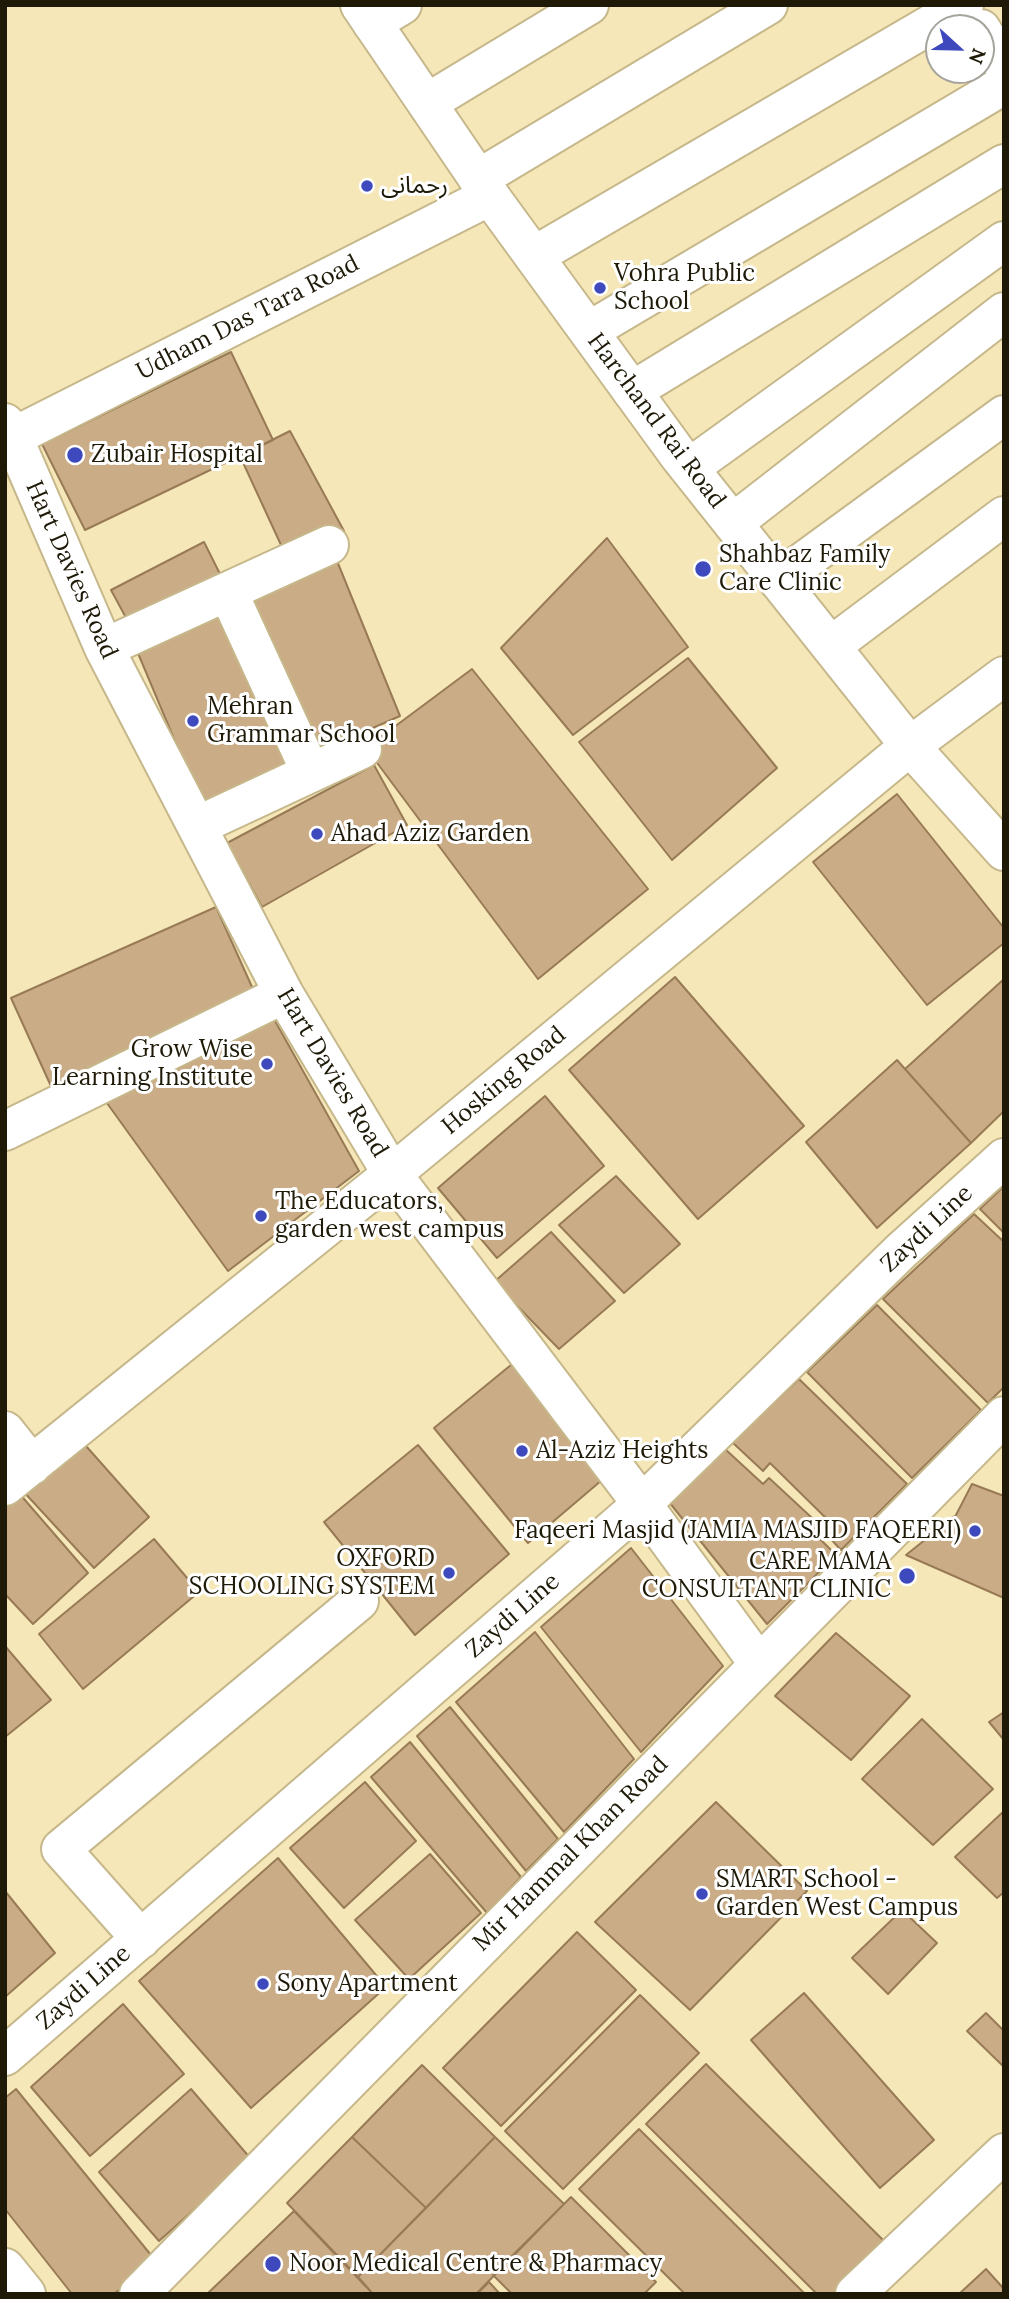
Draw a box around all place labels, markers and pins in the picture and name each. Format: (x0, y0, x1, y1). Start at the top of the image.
place label: رحمانی (381, 172, 448, 200)
marker: رحمانی (359, 178, 375, 194)
place label: Vohra Public School (614, 260, 755, 316)
marker: Vohra Public School (592, 280, 608, 296)
place label: Zubair Hospital (91, 441, 263, 469)
marker: Zubair Hospital (65, 445, 85, 465)
place label: Shahbaz Family Care Clinic (719, 541, 891, 597)
marker: Shahbaz Family Care Clinic (693, 559, 713, 579)
place label: Mehran Grammar School (207, 693, 395, 749)
marker: Mehran Grammar School (185, 713, 201, 729)
place label: Ahad Aziz Garden (331, 820, 530, 848)
marker: Ahad Aziz Garden (309, 826, 325, 842)
place label: Grow Wise Learning Institute (52, 1036, 253, 1092)
marker: Grow Wise Learning Institute (259, 1056, 275, 1072)
place label: The Educators, garden west campus (275, 1188, 504, 1244)
marker: The Educators, garden west campus (253, 1208, 269, 1224)
place label: Al-Aziz Heights (536, 1437, 708, 1465)
marker: Al-Aziz Heights (514, 1443, 530, 1459)
place label: Faqeeri Masjid (JAMIA MASJID FAQEERI) (514, 1517, 961, 1545)
marker: Faqeeri Masjid (JAMIA MASJID FAQEERI) (967, 1523, 983, 1539)
place label: OXFORD SCHOOLING SYSTEM (189, 1545, 435, 1601)
place label: CARE MAMA CONSULTANT CLINIC (642, 1548, 891, 1604)
marker: OXFORD SCHOOLING SYSTEM (441, 1565, 457, 1581)
marker: CARE MAMA CONSULTANT CLINIC (897, 1566, 917, 1586)
place label: SMART School - Garden West Campus (716, 1866, 958, 1922)
marker: SMART School - Garden West Campus (694, 1886, 710, 1902)
place label: Sony Apartment (277, 1970, 458, 1998)
marker: Sony Apartment (255, 1976, 271, 1992)
place label: Noor Medical Centre & Pharmacy (289, 2250, 662, 2278)
marker: Noor Medical Centre & Pharmacy (263, 2254, 283, 2274)

